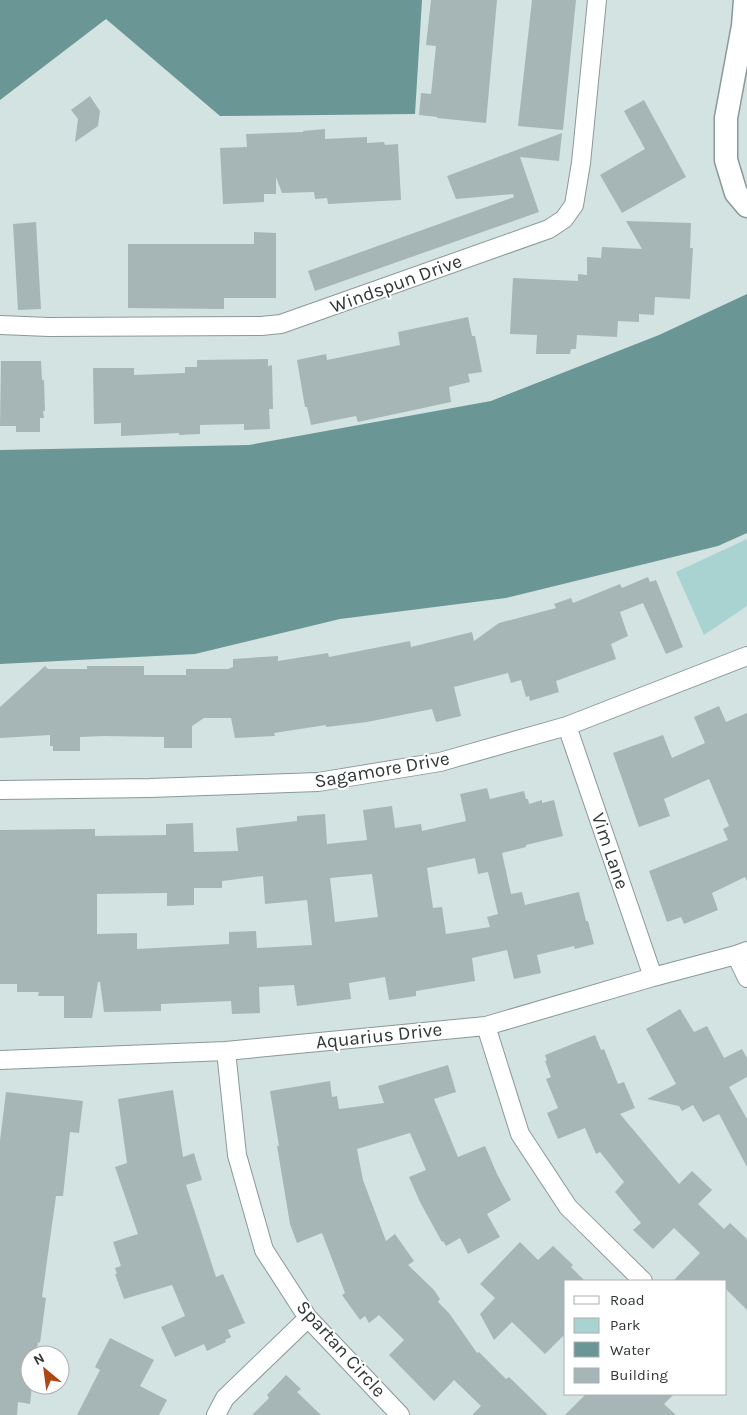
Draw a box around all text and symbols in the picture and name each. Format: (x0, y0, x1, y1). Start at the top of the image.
street label: Windspun Drive (327, 250, 465, 318)
street label: Sagamore Drive (313, 747, 451, 793)
street label: Vim Lane (587, 810, 633, 892)
street label: Aquarius Drive (315, 1018, 443, 1054)
legend (564, 1280, 727, 1395)
text: Road (610, 1291, 645, 1309)
street label: Spartan Circle (292, 1296, 390, 1402)
text: Park (610, 1316, 640, 1334)
text: Water (610, 1341, 651, 1359)
north arrow (20, 1345, 70, 1395)
text: N (30, 1349, 47, 1369)
text: Building (610, 1366, 668, 1384)

